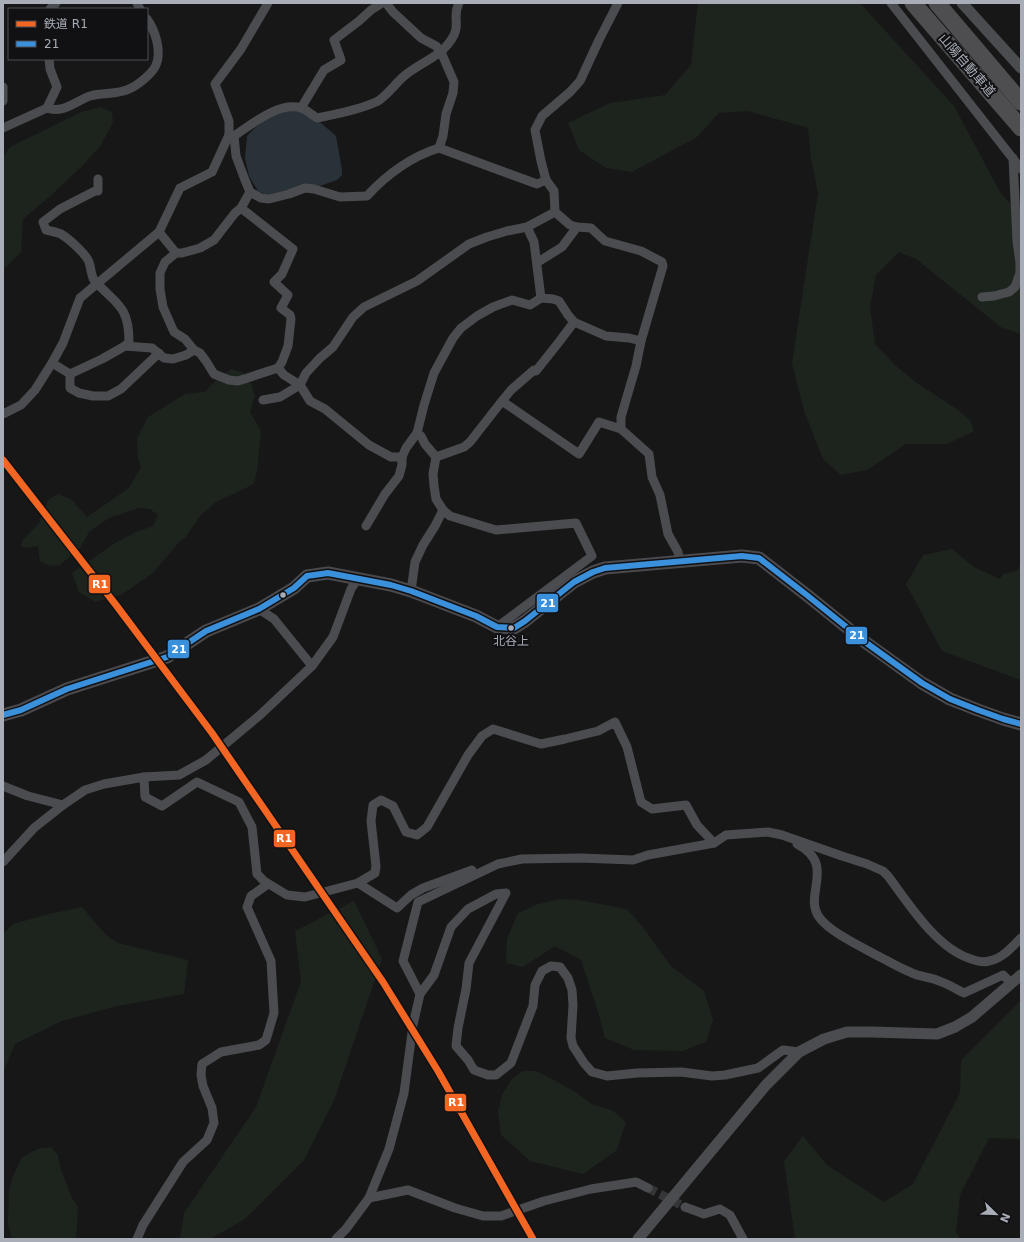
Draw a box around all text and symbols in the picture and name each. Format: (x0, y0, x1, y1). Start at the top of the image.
legend (8, 8, 148, 60)
text: 鉄道 R1 (44, 17, 88, 31)
street label: 山陽自動車道 (936, 31, 998, 99)
text: 21 (44, 37, 59, 51)
line badge: R1 (88, 574, 111, 594)
text: R1 (92, 578, 108, 591)
unlabelled marker (278, 590, 288, 600)
line badge: 21 (536, 593, 559, 613)
text: 21 (540, 597, 556, 610)
marker: 北谷上 (506, 623, 516, 633)
line badge: 21 (845, 626, 868, 645)
text: 21 (849, 629, 865, 642)
place label: 北谷上 (493, 634, 529, 648)
line badge: 21 (167, 639, 190, 659)
text: 21 (171, 643, 187, 656)
line badge: R1 (273, 829, 296, 848)
text: R1 (276, 832, 292, 845)
line badge: R1 (444, 1093, 467, 1112)
text: R1 (448, 1096, 464, 1109)
north arrow (976, 1194, 1016, 1234)
text: N (997, 1211, 1013, 1224)

